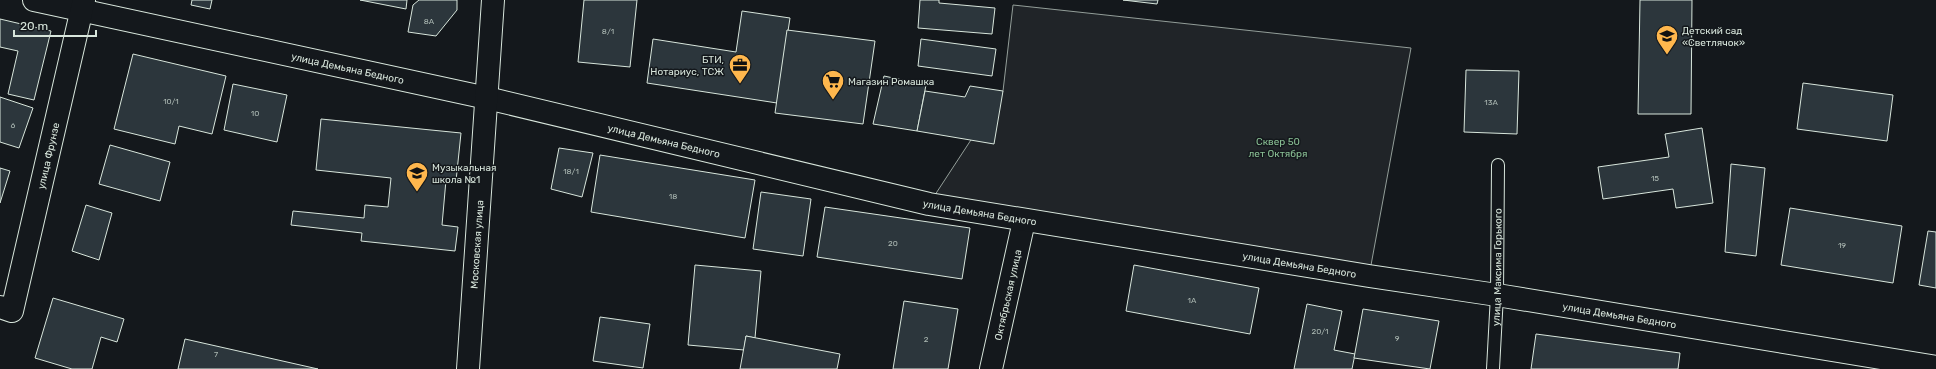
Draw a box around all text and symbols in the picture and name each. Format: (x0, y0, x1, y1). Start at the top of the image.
scale bar (14, 12, 96, 38)
house number: 8А (424, 17, 435, 26)
text: 20 m (20, 19, 48, 33)
school or university icon: Детский сад «Светлячок» (1654, 23, 1680, 56)
place label: Детский сад «Светлячок» (1682, 25, 1745, 49)
house number: 8/1 (602, 27, 614, 36)
street label: улица Демьяна Бедного (290, 51, 405, 87)
office icon: БТИ, Нотариус, ТСЖ (727, 52, 753, 85)
place label: БТИ, Нотариус, ТСЖ (650, 54, 724, 78)
supermarket icon: Магазин Ромашка (820, 68, 846, 101)
place label: Магазин Ромашка (848, 76, 934, 88)
house number: 10/1 (163, 97, 179, 106)
house number: 13А (1484, 98, 1498, 107)
house number: 10 (251, 109, 259, 118)
house number: 6 (11, 121, 16, 130)
street label: улица Фрунзе (35, 121, 63, 190)
street label: улица Демьяна Бедного (606, 122, 721, 161)
park label: Сквер 50 лет Октября (1249, 136, 1307, 160)
school or university icon: Музыкальная школа №1 (404, 160, 430, 193)
place label: Музыкальная школа №1 (432, 162, 496, 186)
house number: 18/1 (563, 167, 579, 176)
house number: 15 (1651, 174, 1659, 183)
house number: 18 (669, 192, 677, 201)
street label: улица Демьяна Бедного (921, 198, 1038, 229)
street label: Московская улица (468, 200, 486, 289)
street label: улица Максима Горького (1490, 208, 1505, 326)
house number: 20 (888, 239, 898, 248)
house number: 19 (1838, 241, 1846, 250)
street label: Октябрьская улица (993, 249, 1024, 342)
street label: улица Демьяна Бедного (1242, 250, 1357, 281)
house number: 1А (1188, 296, 1197, 305)
street label: улица Демьяна Бедного (1562, 301, 1677, 331)
house number: 20/1 (1312, 327, 1328, 336)
house number: 9 (1395, 334, 1400, 343)
house number: 2 (924, 335, 929, 344)
house number: 7 (214, 350, 218, 359)

